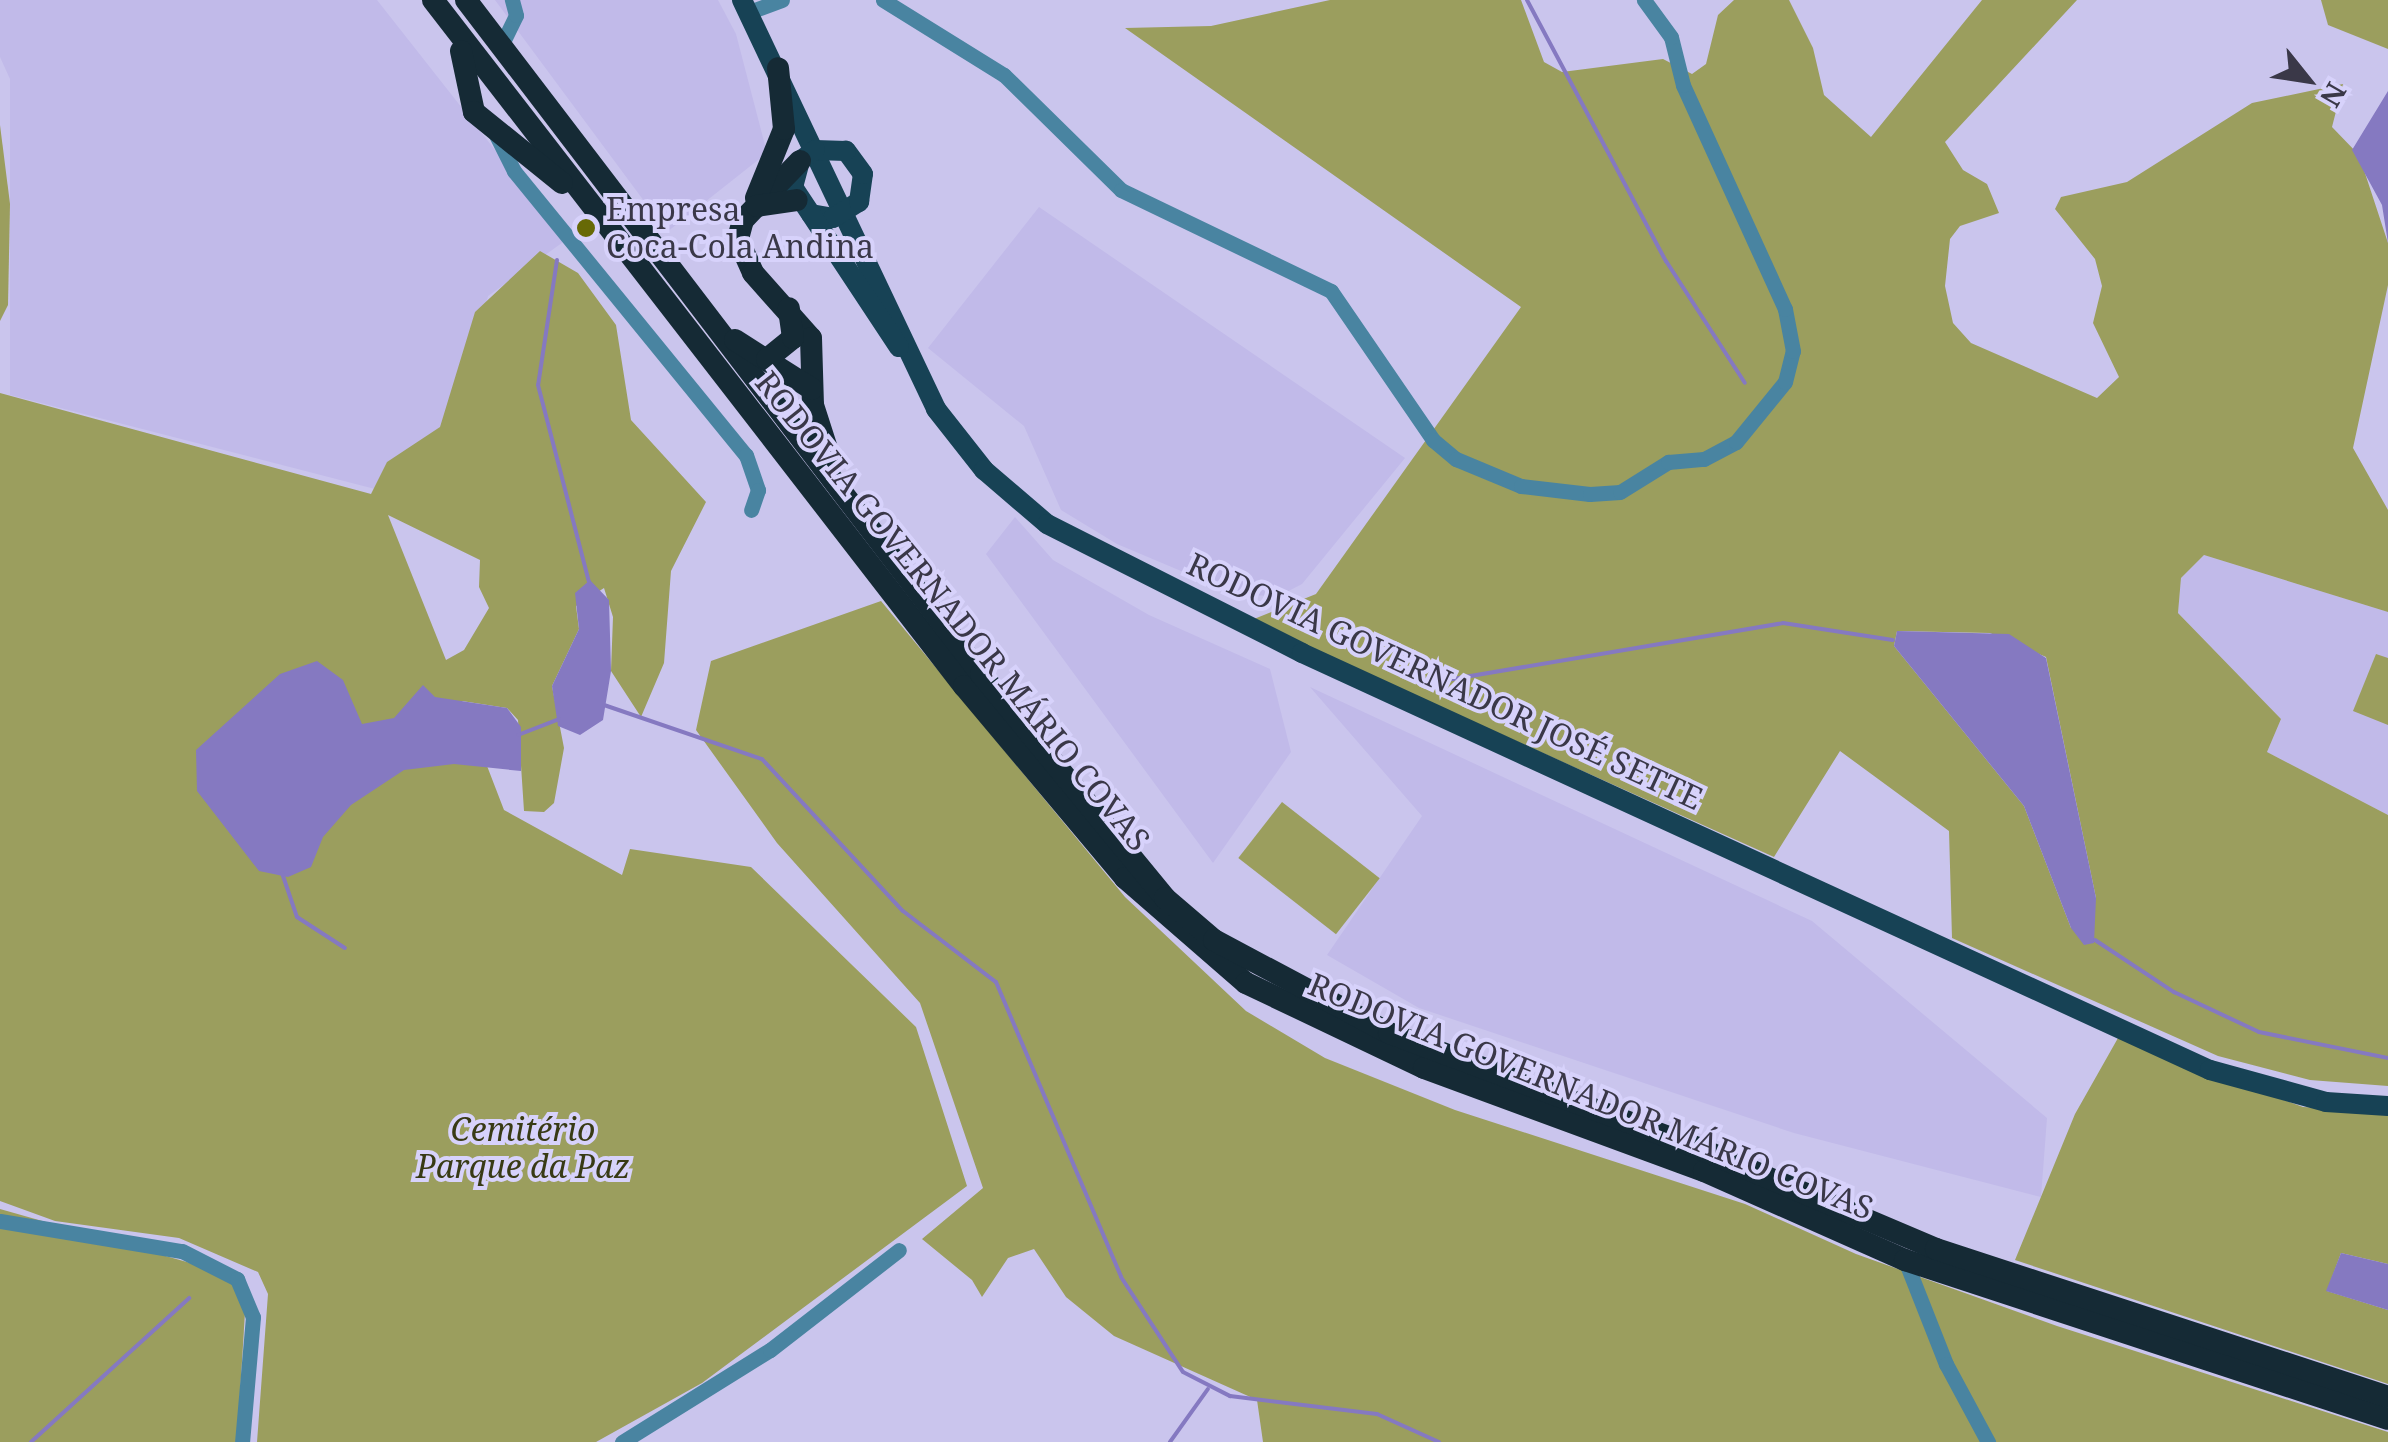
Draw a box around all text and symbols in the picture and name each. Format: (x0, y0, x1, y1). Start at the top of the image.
north arrow (2258, 30, 2358, 130)
text: N (2312, 76, 2356, 114)
place label: Empresa Coca-Cola Andina (606, 191, 874, 266)
marker: Empresa Coca-Cola Andina (575, 217, 597, 239)
street label: RODOVIA GOVERNADOR MÁRIO COVAS (748, 364, 1158, 858)
street label: RODOVIA GOVERNADOR JOSÉ SETTE (1181, 544, 1709, 818)
street label: RODOVIA GOVERNADOR MÁRIO COVAS (1303, 965, 1879, 1227)
park label: Cemitério Parque da Paz (416, 1111, 630, 1186)

